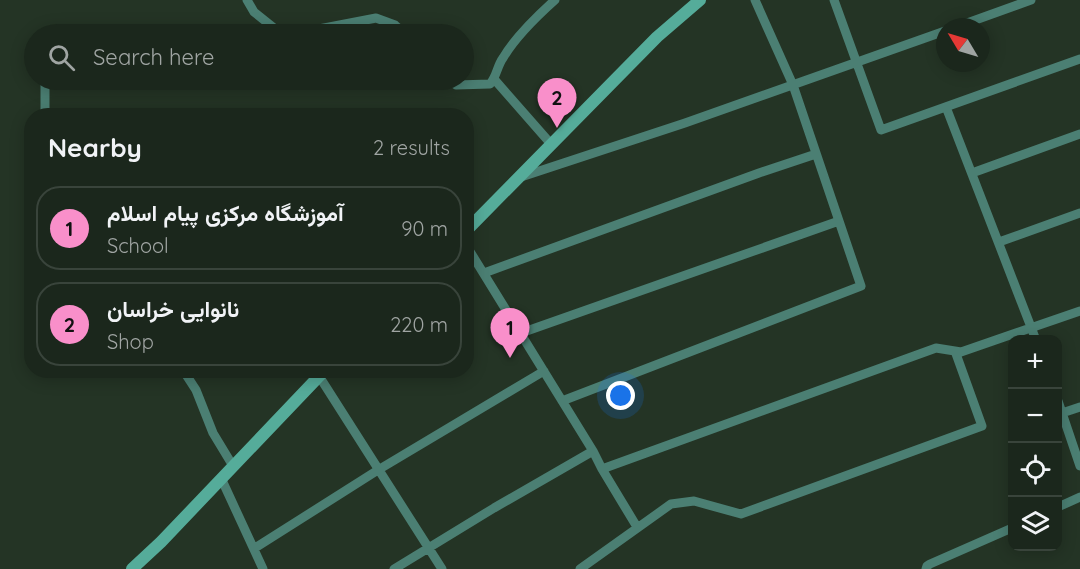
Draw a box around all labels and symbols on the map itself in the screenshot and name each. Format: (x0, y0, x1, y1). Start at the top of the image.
north arrow (936, 18, 990, 72)
pin: 2 (538, 78, 576, 128)
pin: 1 (490, 308, 530, 358)
your location (606, 381, 635, 410)

